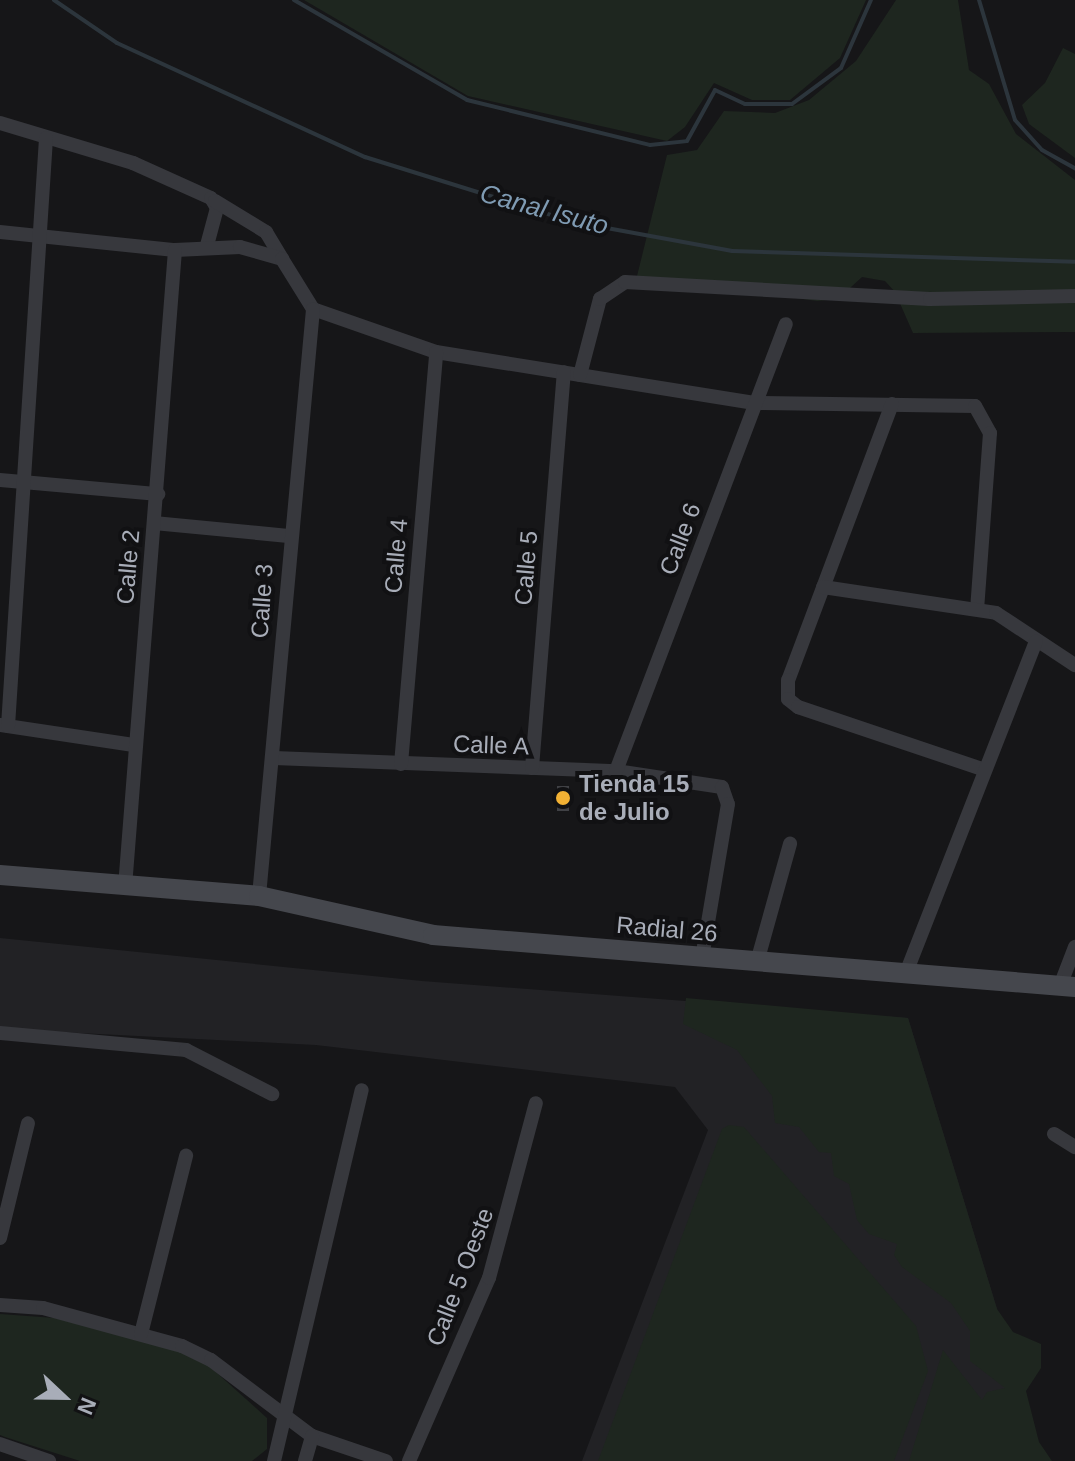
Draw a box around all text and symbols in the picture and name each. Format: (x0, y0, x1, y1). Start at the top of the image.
water label: Canal Isuto (476, 178, 612, 242)
street label: Calle 6 (653, 499, 707, 579)
street label: Calle 4 (378, 518, 414, 594)
street label: Calle 2 (110, 529, 146, 605)
street label: Calle 5 (508, 530, 544, 606)
street label: Calle 3 (245, 563, 279, 639)
street label: Calle A (452, 729, 530, 761)
place label: Tienda 15 de Julio (579, 770, 689, 826)
marker: Tienda 15 de Julio (554, 789, 572, 807)
street label: Radial 26 (615, 910, 719, 948)
street label: Calle 5 Oeste (421, 1204, 499, 1350)
north arrow (24, 1357, 104, 1437)
text: N (72, 1394, 101, 1418)

